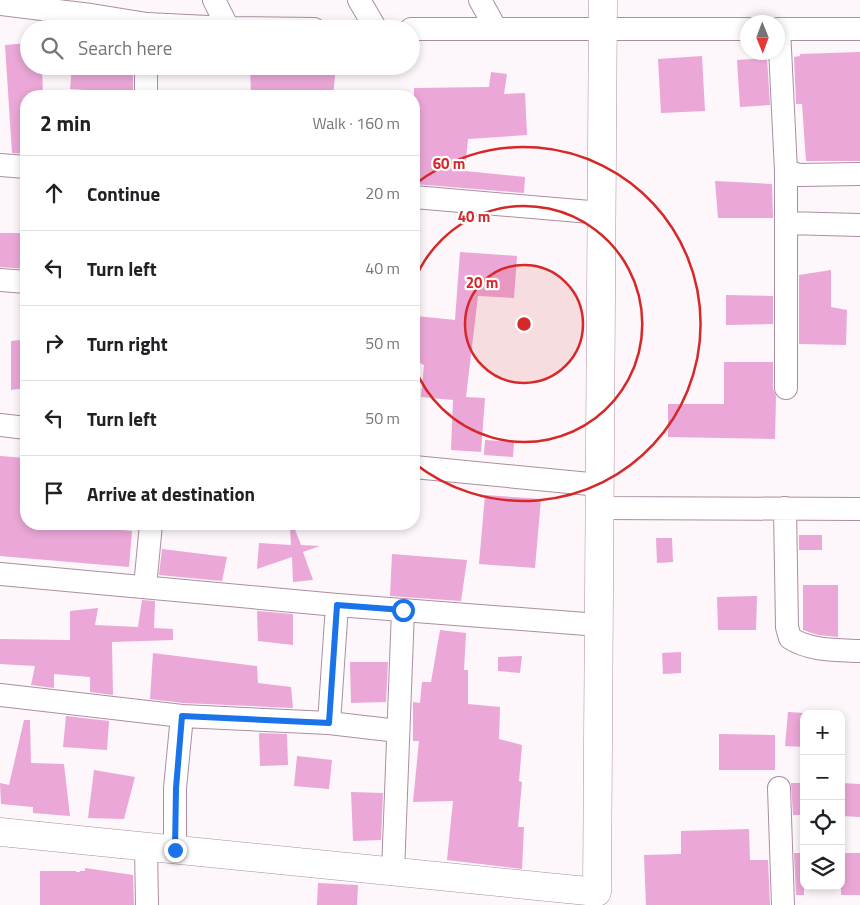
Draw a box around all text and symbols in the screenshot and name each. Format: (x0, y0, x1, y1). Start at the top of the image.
north arrow (740, 15, 785, 60)
search box (20, 20, 420, 75)
text: Search here (78, 33, 172, 62)
icon: search (38, 34, 66, 62)
text: 2 min (40, 107, 91, 139)
text: Walk · 160 m (312, 111, 400, 135)
text: 60 m (433, 152, 465, 175)
icon: ahead (40, 179, 68, 207)
text: Continue (87, 179, 160, 208)
text: 20 m (365, 181, 400, 205)
text: 40 m (458, 205, 490, 228)
icon: left (40, 254, 68, 282)
text: Turn left (87, 254, 157, 283)
text: 40 m (365, 256, 400, 280)
text: 20 m (466, 271, 498, 294)
centre of rings (515, 315, 533, 333)
icon: right (40, 329, 68, 357)
text: Turn right (87, 329, 168, 358)
text: 50 m (365, 331, 400, 355)
icon: left (40, 404, 68, 432)
text: Turn left (87, 404, 157, 433)
text: 50 m (365, 406, 400, 430)
icon: arrive (40, 479, 68, 507)
text: Arrive at destination (87, 479, 255, 508)
route start (392, 599, 415, 622)
map controls (800, 710, 845, 890)
button: + (800, 710, 845, 755)
button: − (800, 755, 845, 800)
button: locate (800, 800, 845, 845)
route end (164, 839, 187, 862)
button: layers (800, 845, 845, 890)

